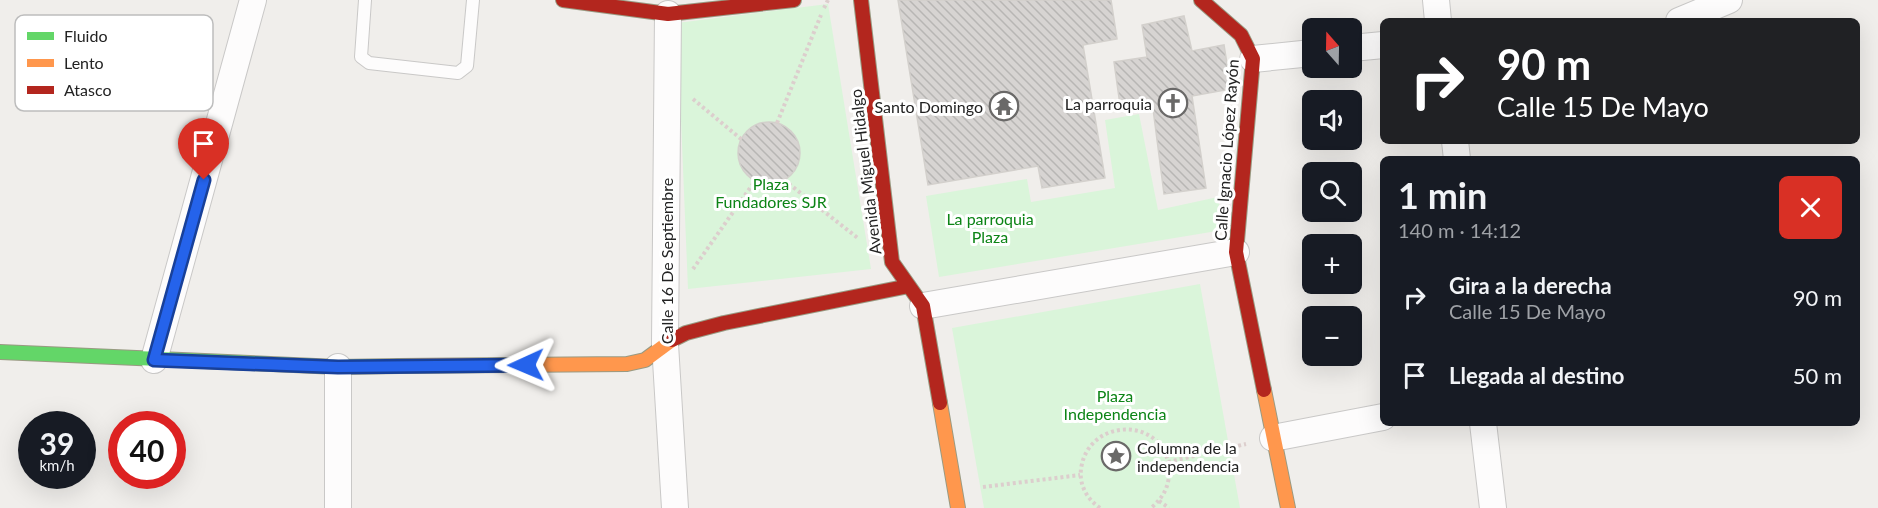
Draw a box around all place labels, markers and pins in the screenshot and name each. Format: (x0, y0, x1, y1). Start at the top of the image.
church icon: La parroquia (1157, 87, 1189, 119)
temple icon: Santo Domingo (988, 90, 1020, 122)
place label: La parroquia (1065, 94, 1152, 113)
place label: Santo Domingo (874, 97, 983, 116)
pin (178, 118, 229, 180)
place label: Columna de la independencia (1137, 438, 1239, 475)
place icon: Columna de la independencia (1100, 440, 1132, 472)

